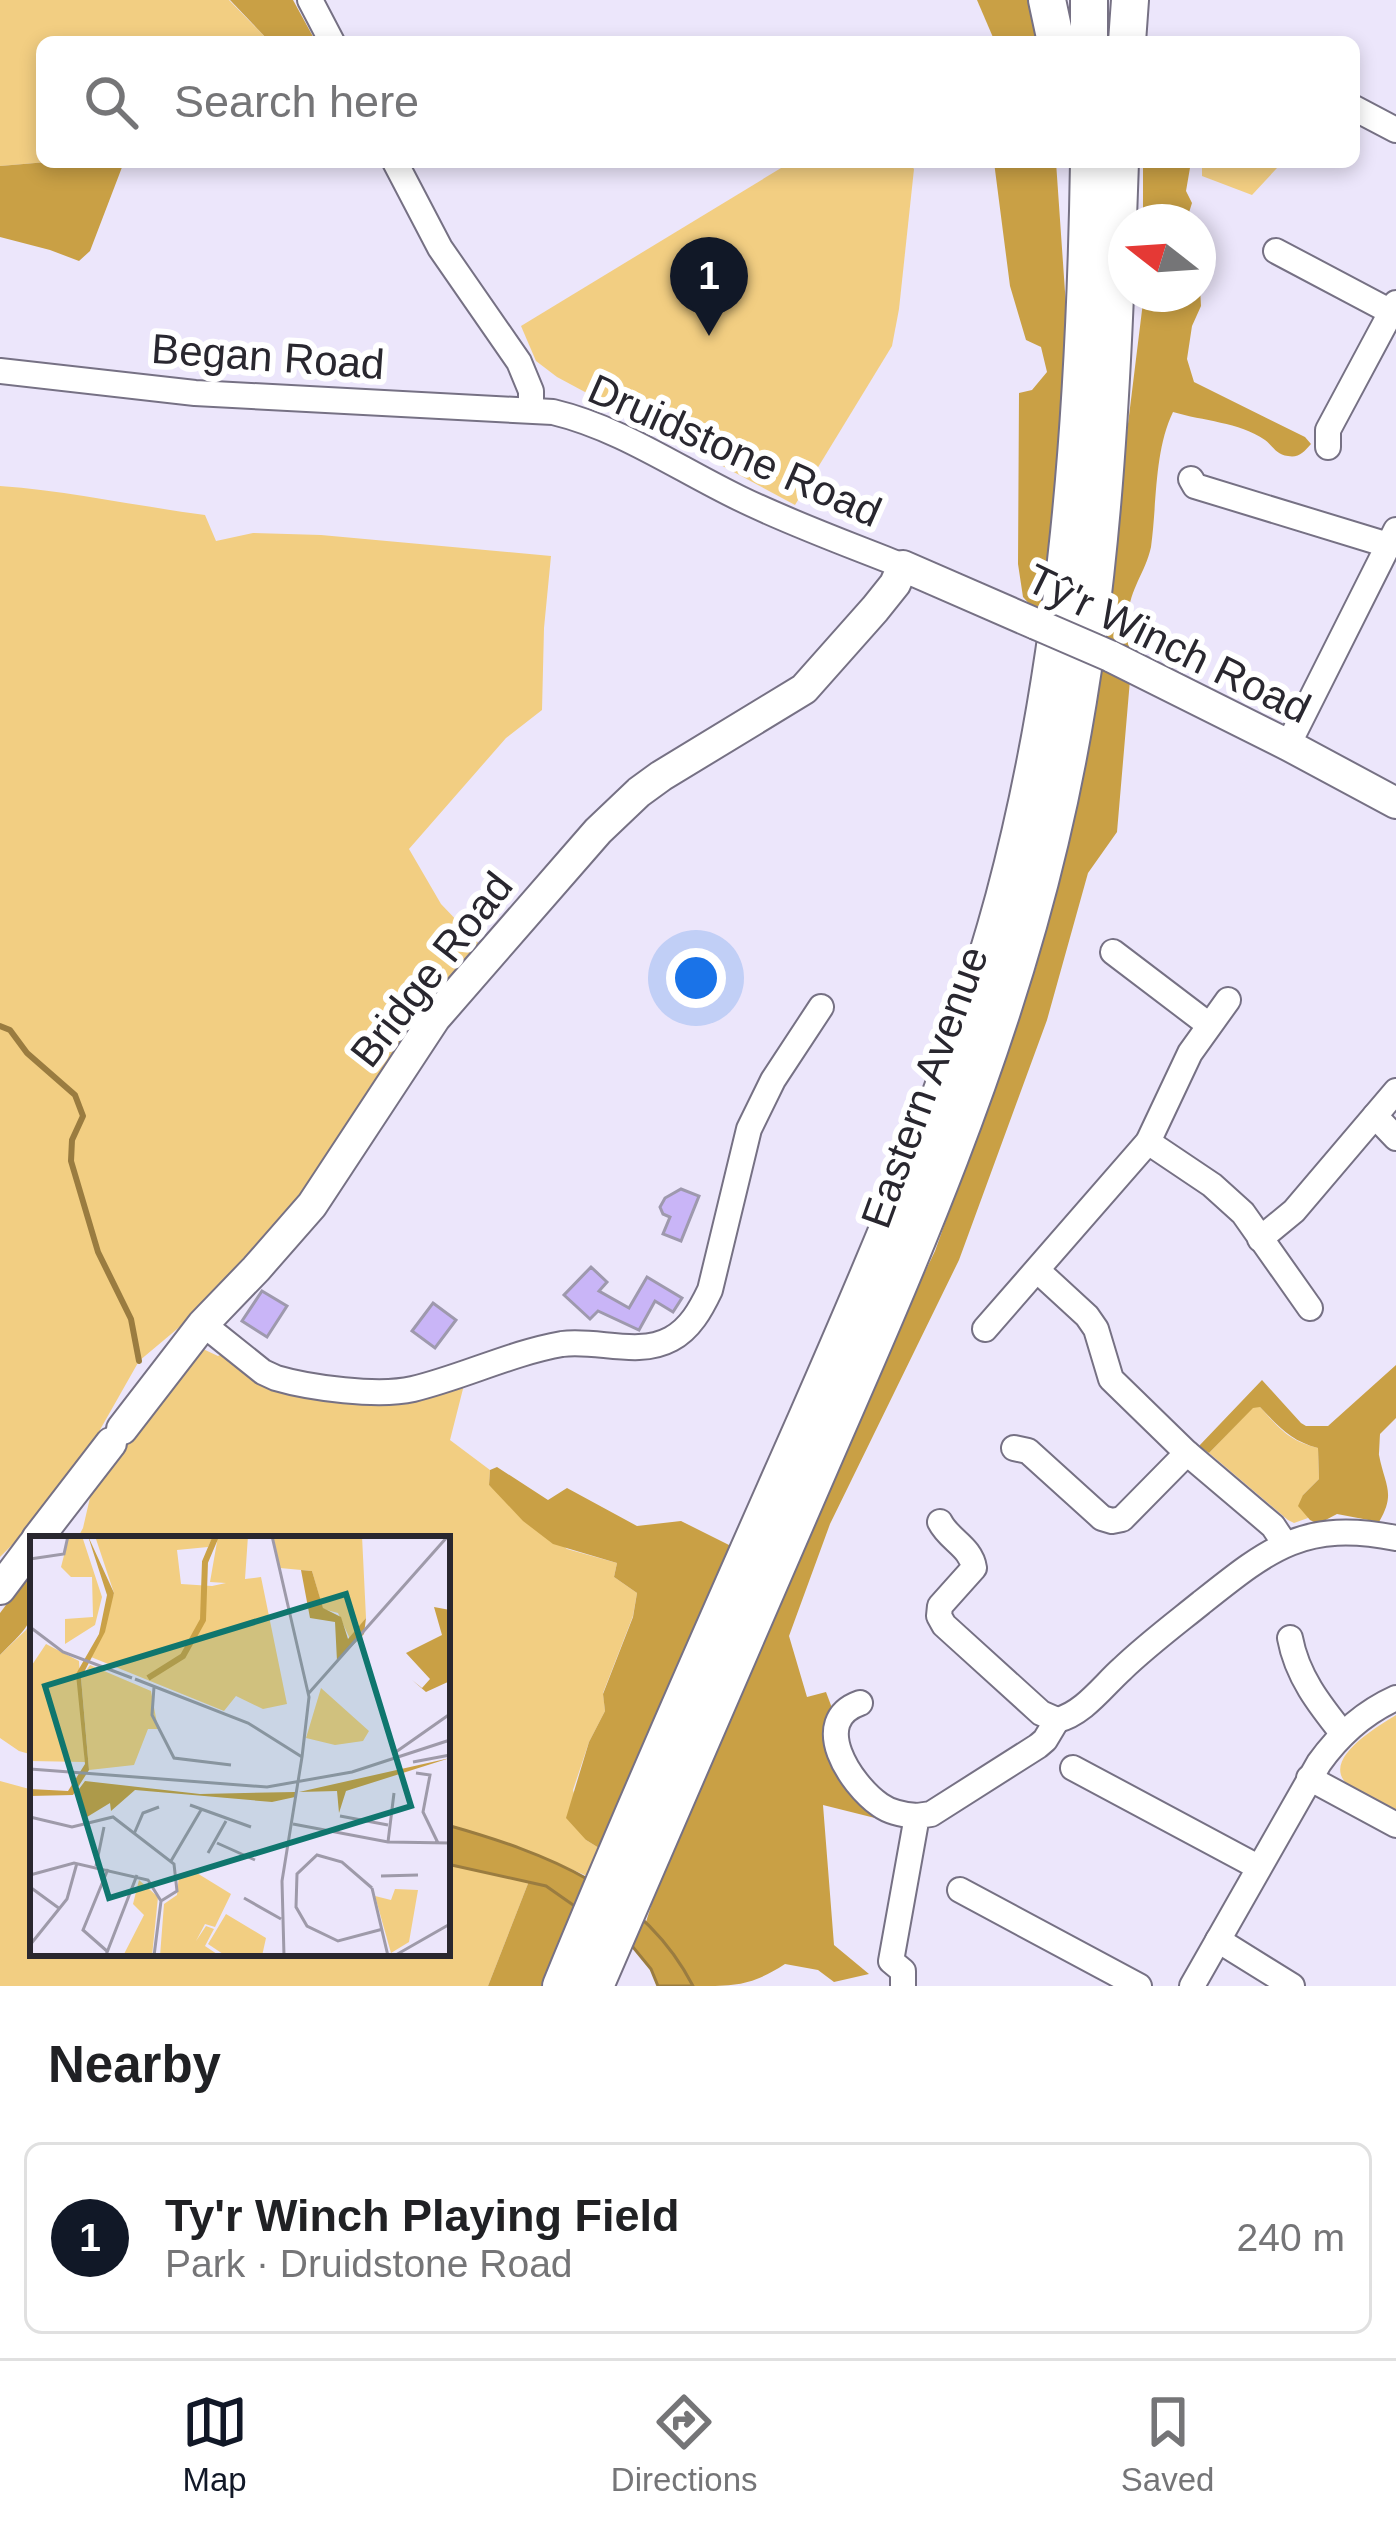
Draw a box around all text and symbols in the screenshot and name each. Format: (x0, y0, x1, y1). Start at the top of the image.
search box (36, 36, 1360, 168)
icon: search (78, 69, 144, 135)
text: Search here (174, 76, 419, 127)
north arrow (1108, 204, 1216, 312)
pin: 1 (670, 237, 748, 336)
street label: Began Road (150, 325, 386, 388)
street label: Druidstone Road (581, 365, 888, 536)
street label: Tŷ'r Winch Road (1020, 555, 1318, 732)
street label: Bridge Road (341, 863, 522, 1076)
street label: Eastern Avenue (852, 940, 997, 1234)
your location (666, 948, 726, 1008)
inset map (30, 1536, 450, 1956)
text: Nearby (48, 2036, 221, 2093)
text: Ty'r Winch Playing Field (165, 2190, 680, 2241)
text: 1 (79, 2216, 101, 2259)
text: 240 m (1237, 2216, 1345, 2259)
text: Park · Druidstone Road (165, 2242, 573, 2285)
tab: Map (182, 2389, 248, 2499)
tab: Directions (611, 2389, 758, 2499)
tab: Saved (1121, 2389, 1214, 2499)

